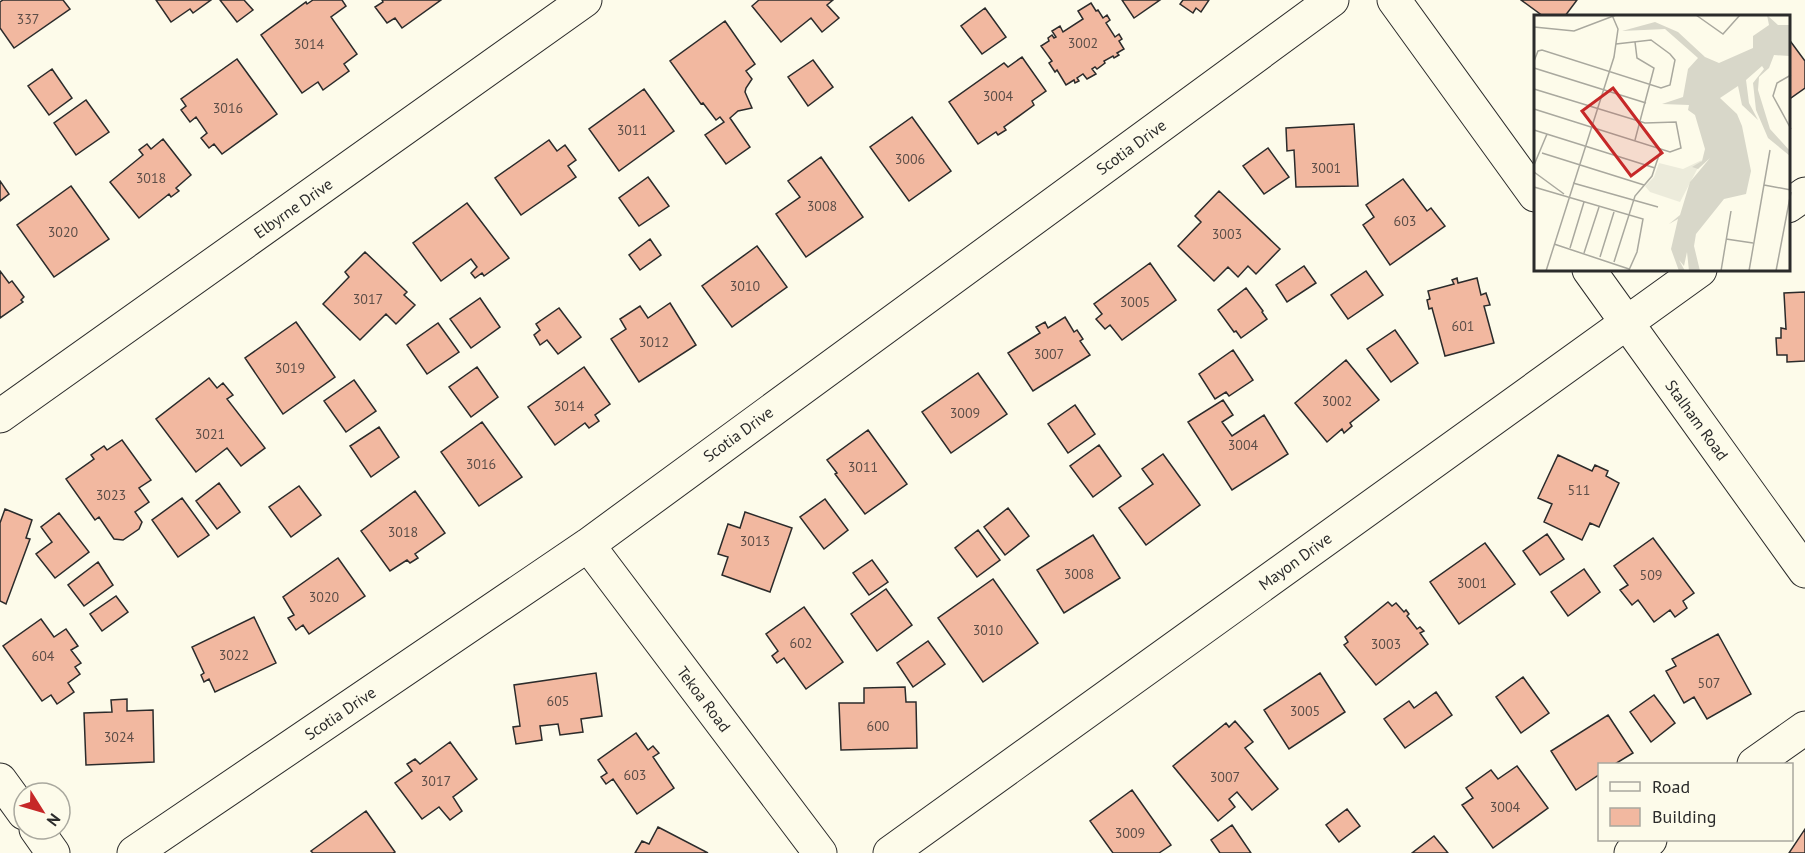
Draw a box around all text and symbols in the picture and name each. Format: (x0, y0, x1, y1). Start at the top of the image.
house number: 337 (17, 10, 39, 28)
inset map (1534, 15, 1790, 272)
house number: 3002 (1068, 34, 1098, 52)
house number: 3014 (294, 35, 325, 53)
house number: 3004 (983, 87, 1014, 105)
house number: 3016 (213, 99, 243, 117)
street label: Scotia Drive (1092, 115, 1170, 179)
house number: 3011 (617, 121, 647, 139)
house number: 3006 (895, 150, 925, 168)
house number: 3001 (1311, 159, 1341, 177)
house number: 3018 (136, 169, 166, 187)
street label: Elbyrne Drive (250, 174, 336, 242)
house number: 3008 (807, 197, 837, 215)
house number: 603 (1394, 212, 1416, 230)
house number: 3020 (48, 223, 79, 241)
house number: 3003 (1212, 225, 1242, 243)
house number: 3010 (730, 277, 761, 295)
house number: 3017 (353, 290, 383, 308)
house number: 3005 (1120, 293, 1150, 311)
house number: 601 (1452, 317, 1474, 335)
house number: 3012 (639, 333, 669, 351)
house number: 3007 (1034, 345, 1064, 363)
house number: 3019 (275, 359, 305, 377)
street label: Stalham Road (1661, 376, 1733, 464)
house number: 3002 (1322, 392, 1352, 410)
house number: 3014 (554, 397, 585, 415)
street label: Scotia Drive (699, 402, 777, 466)
house number: 3009 (950, 404, 980, 422)
house number: 3021 (195, 425, 225, 443)
house number: 3004 (1228, 436, 1259, 454)
house number: 3016 (466, 455, 496, 473)
house number: 3011 (848, 458, 878, 476)
house number: 511 (1568, 481, 1590, 499)
house number: 3023 (96, 486, 126, 504)
house number: 3018 (388, 523, 418, 541)
street label: Mayon Drive (1255, 528, 1335, 594)
house number: 3013 (740, 532, 770, 550)
house number: 3008 (1064, 565, 1094, 583)
house number: 509 (1640, 566, 1662, 584)
house number: 3001 (1457, 574, 1487, 592)
house number: 3020 (309, 588, 340, 606)
house number: 3010 (973, 621, 1004, 639)
house number: 602 (790, 634, 812, 652)
house number: 3003 (1371, 635, 1401, 653)
house number: 3022 (219, 646, 249, 664)
house number: 604 (32, 647, 55, 665)
street label: Tekoa Road (673, 662, 735, 736)
house number: 507 (1698, 674, 1720, 692)
street label: Scotia Drive (301, 682, 379, 744)
house number: 605 (547, 692, 569, 710)
house number: 3005 (1290, 702, 1320, 720)
house number: 600 (867, 717, 890, 735)
house number: 3024 (104, 728, 135, 746)
legend (1598, 763, 1793, 841)
house number: 603 (624, 766, 646, 784)
house number: 3007 (1210, 768, 1240, 786)
house number: 3017 (421, 772, 451, 790)
text: Road (1652, 775, 1690, 798)
north arrow (12, 781, 72, 841)
house number: 3004 (1490, 798, 1521, 816)
text: Building (1652, 805, 1716, 828)
text: N (43, 810, 65, 830)
house number: 3009 (1115, 824, 1145, 842)

